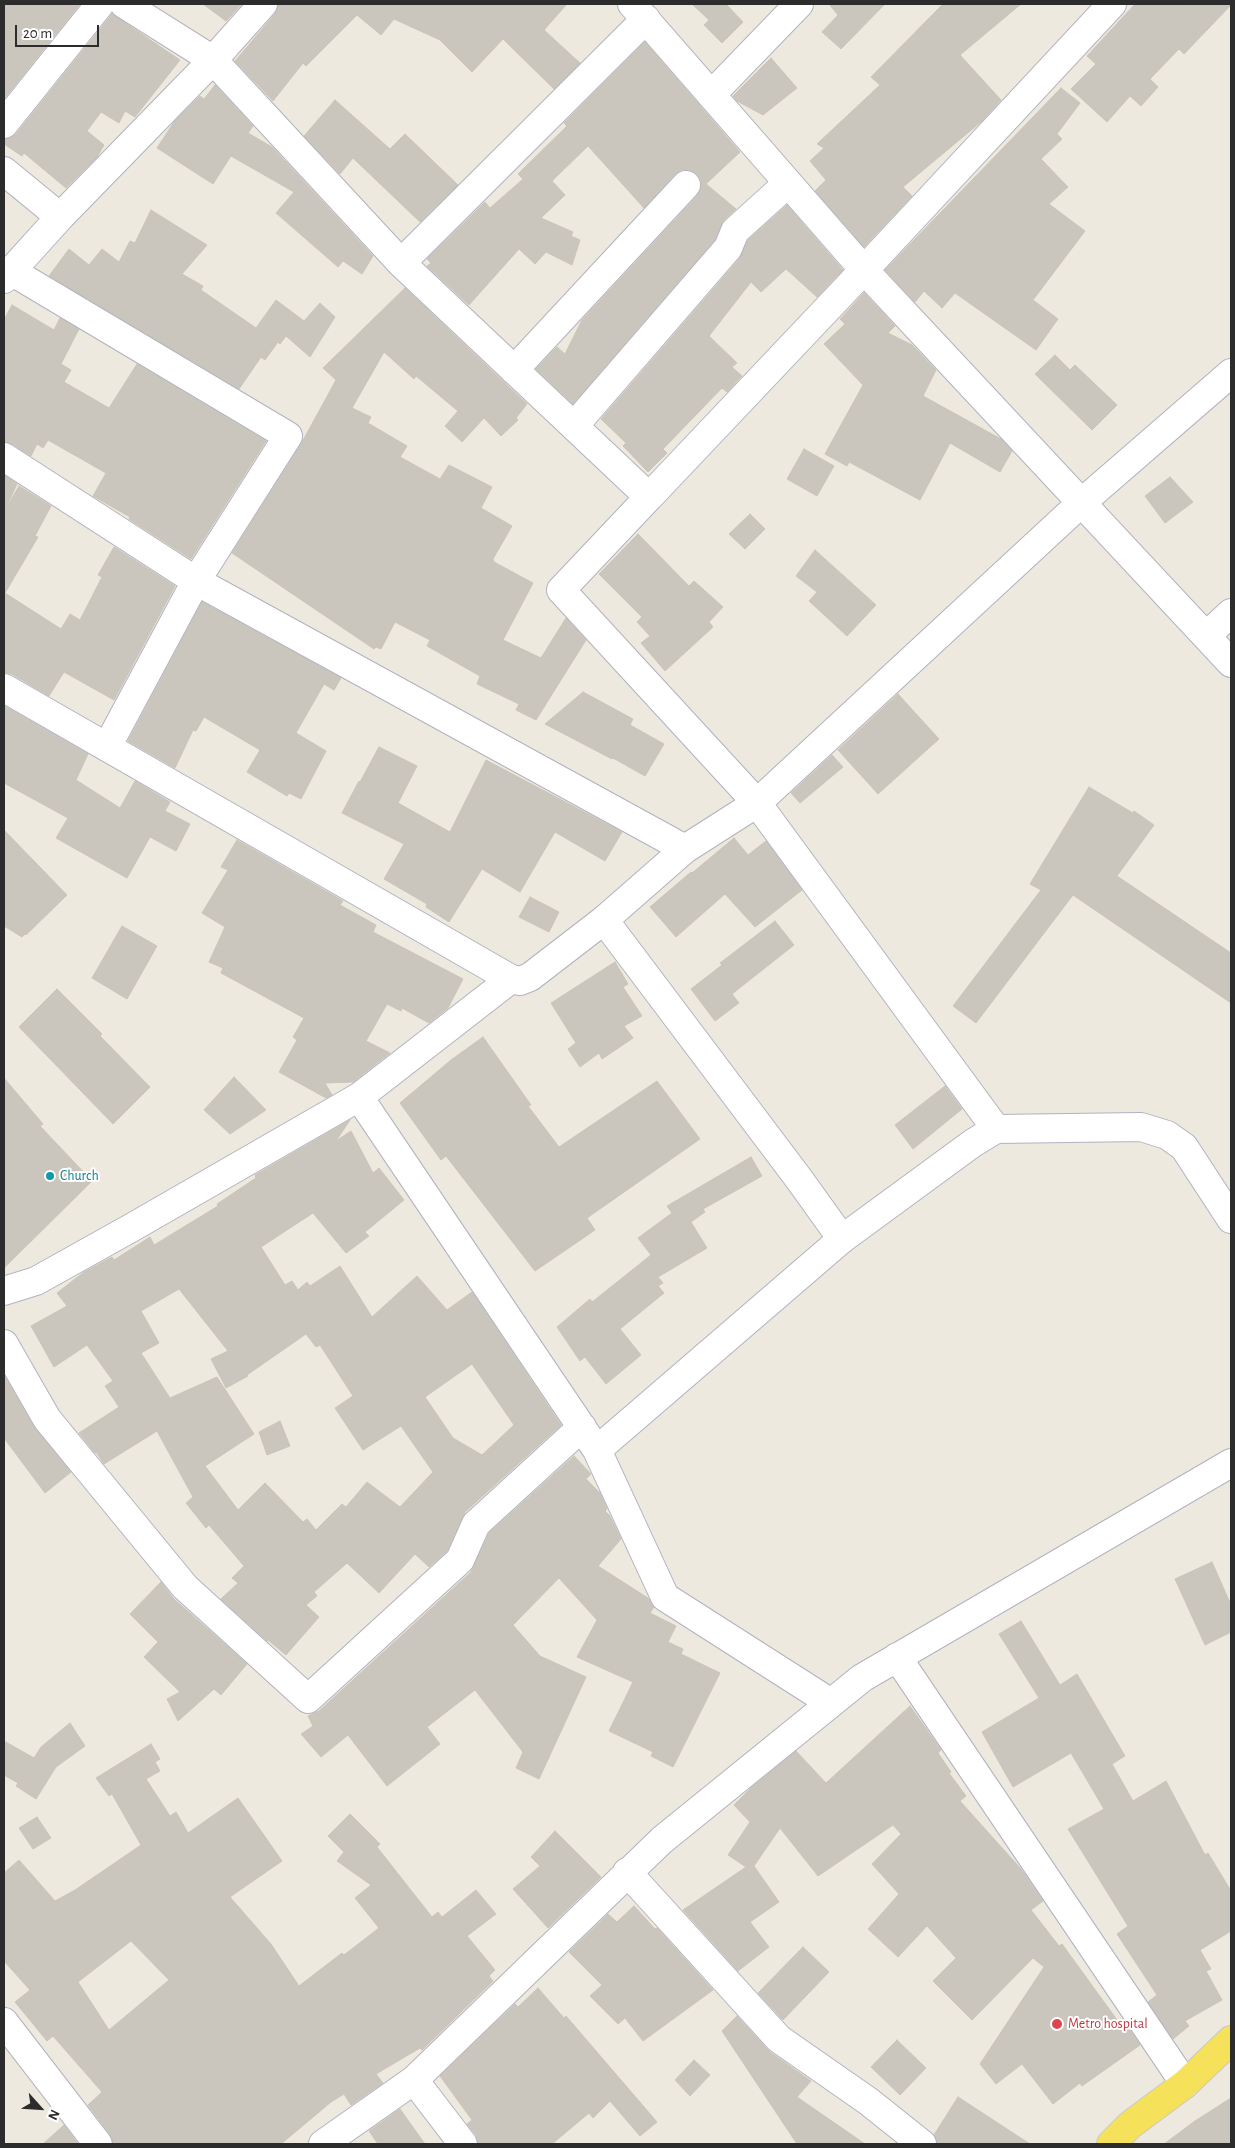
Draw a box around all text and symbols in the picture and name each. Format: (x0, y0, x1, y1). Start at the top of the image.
scale bar (18, 15, 101, 47)
text: 20 m (23, 26, 52, 41)
place label: Church (60, 1168, 99, 1184)
marker: Church (44, 1170, 56, 1182)
place label: Metro hospital (1068, 2016, 1148, 2032)
marker: Metro hospital (1050, 2017, 1064, 2031)
north arrow (15, 2083, 65, 2133)
text: N (45, 2107, 62, 2122)

